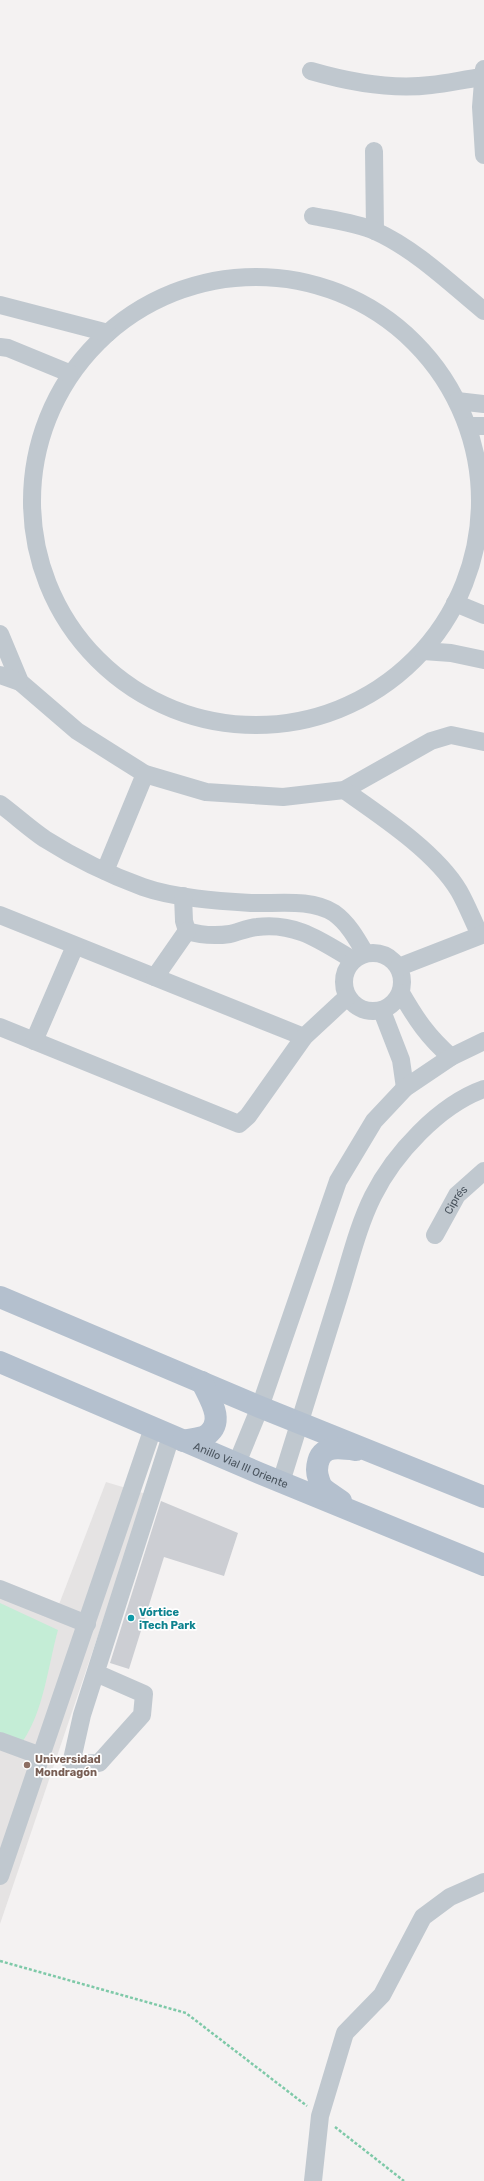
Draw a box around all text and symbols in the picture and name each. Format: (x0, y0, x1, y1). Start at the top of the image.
street label: Ciprés (442, 1183, 471, 1217)
street label: Anillo Vial III Oriente (191, 1440, 290, 1491)
place label: Vórtice iTech Park (139, 1606, 196, 1632)
marker: Vórtice iTech Park (126, 1613, 136, 1623)
place label: Universidad Mondragón (35, 1753, 101, 1779)
marker: Universidad Mondragón (22, 1760, 32, 1770)

